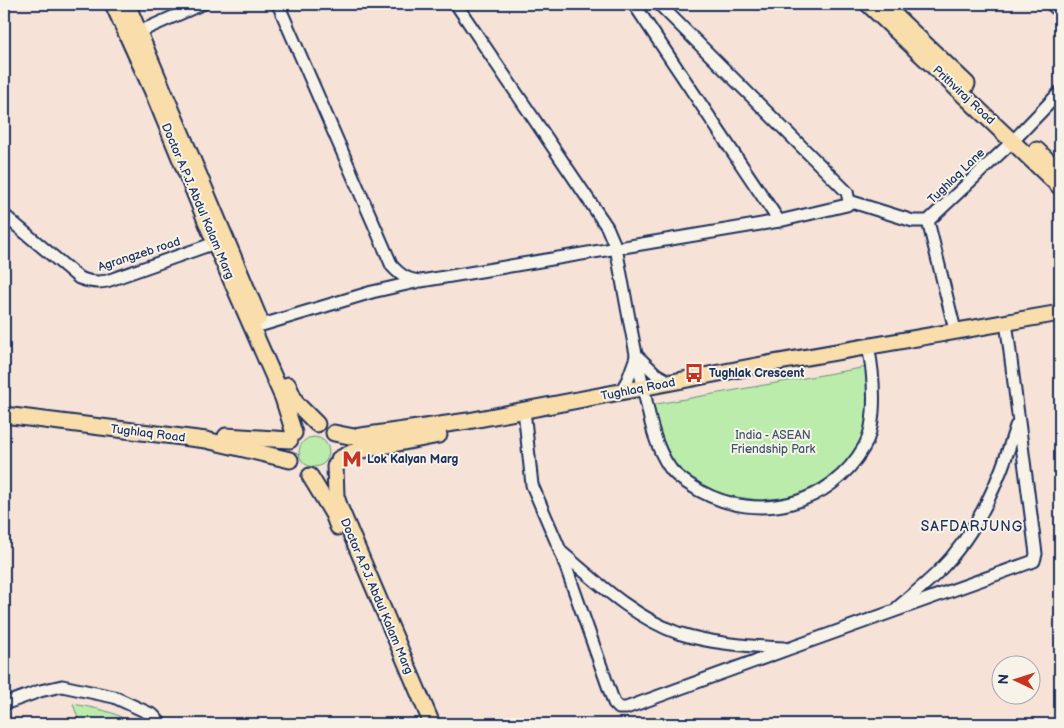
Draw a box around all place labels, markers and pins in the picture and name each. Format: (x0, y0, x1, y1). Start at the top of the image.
bus stop icon: Tughlak Crescent (683, 362, 705, 384)
place label: Tughlak Crescent (709, 366, 804, 381)
metro station icon: Lok Kalyan Marg (341, 448, 363, 470)
place label: Lok Kalyan Marg (367, 452, 459, 467)

